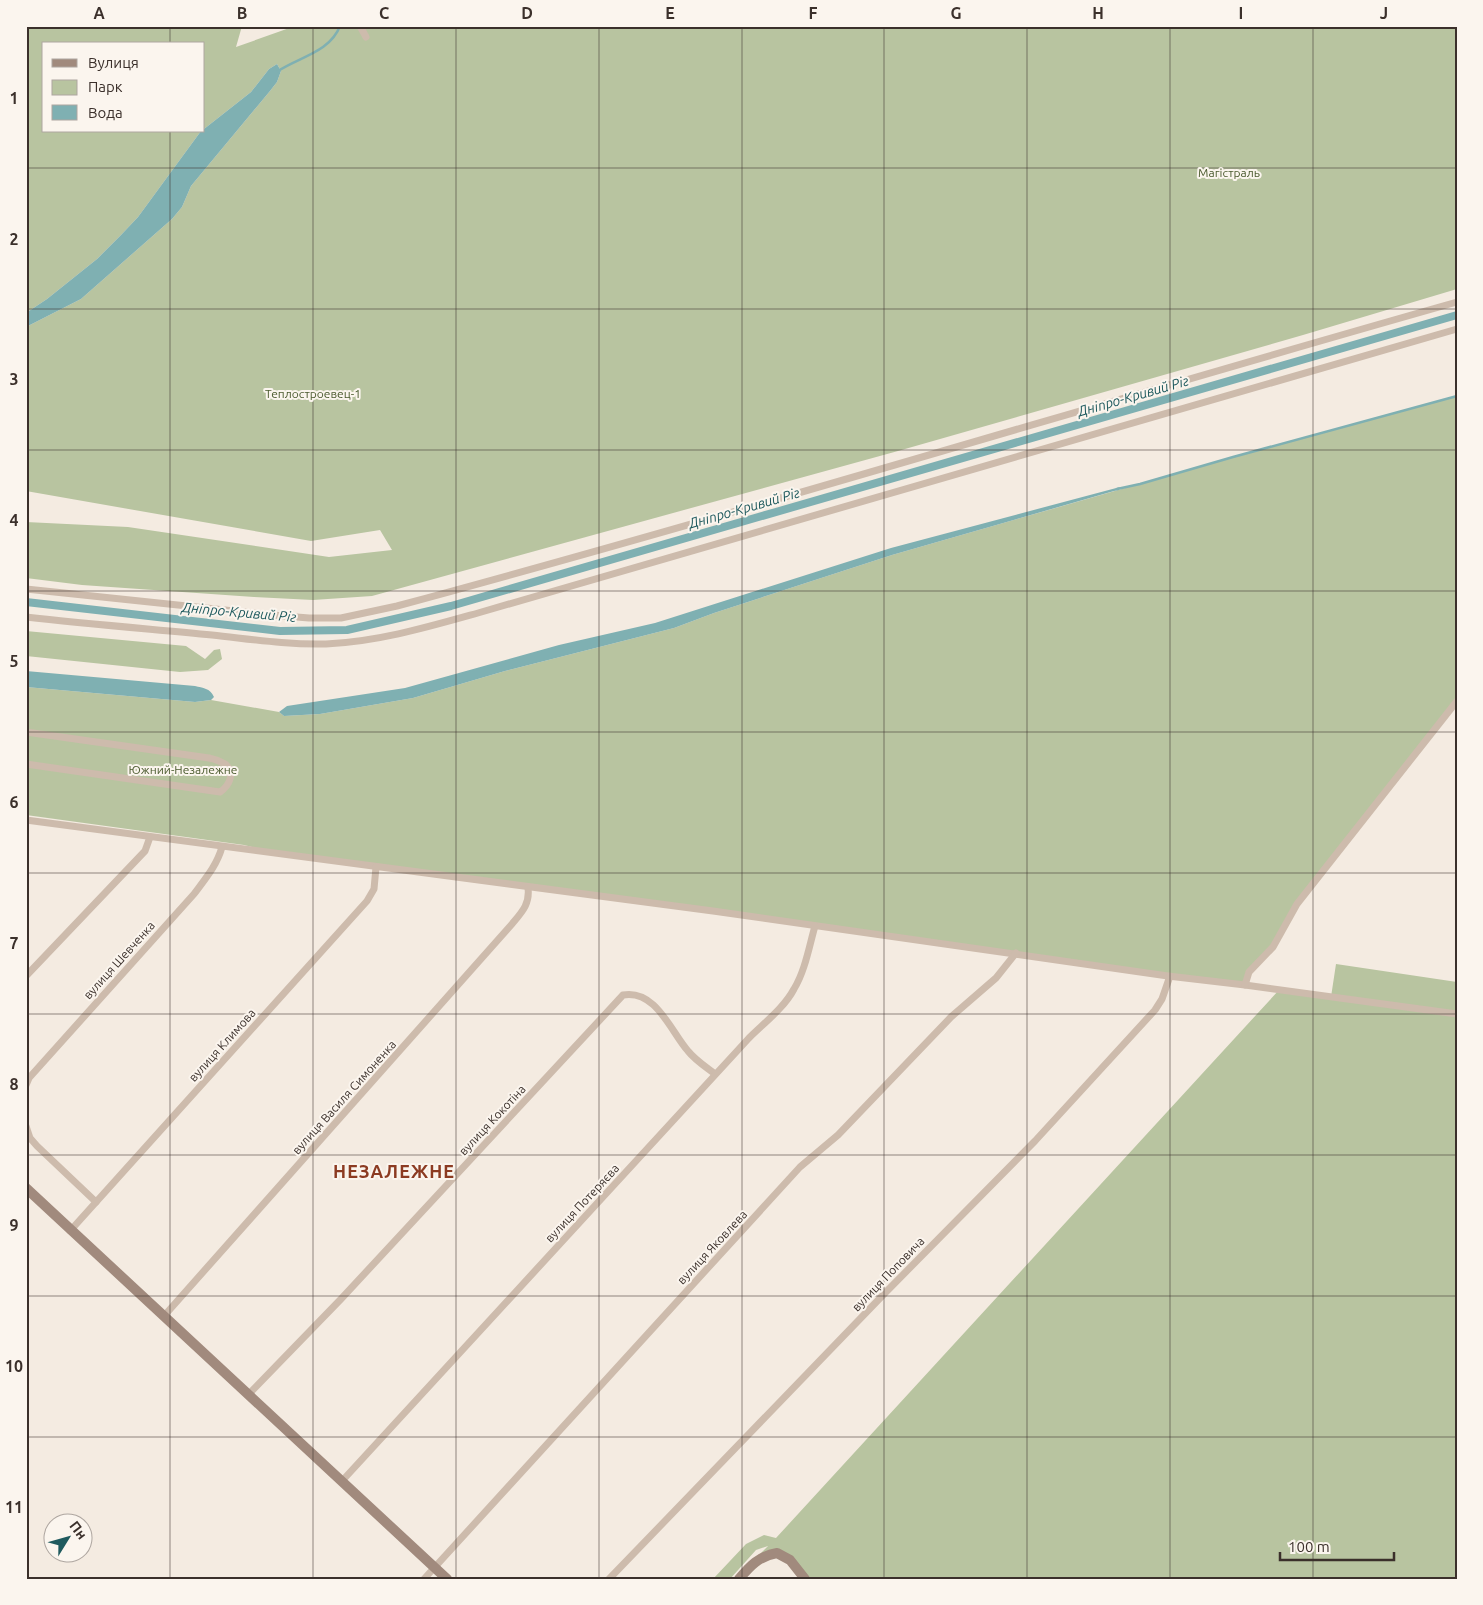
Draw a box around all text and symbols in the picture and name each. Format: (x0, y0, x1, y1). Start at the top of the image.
text: A (93, 4, 105, 22)
text: B (237, 4, 247, 22)
text: C (379, 4, 389, 22)
text: D (521, 4, 533, 22)
text: E (665, 4, 675, 22)
text: F (809, 4, 818, 22)
text: G (950, 4, 962, 22)
text: H (1092, 4, 1104, 22)
text: I (1239, 4, 1243, 22)
text: J (1380, 4, 1388, 22)
legend (42, 42, 205, 132)
text: Вулиця (88, 54, 139, 71)
text: Парк (88, 78, 123, 95)
text: 1 (9, 89, 19, 107)
text: Вода (88, 104, 123, 121)
park label: Магістраль (1198, 166, 1260, 179)
text: 2 (9, 230, 19, 248)
text: 3 (9, 370, 19, 388)
water label: Дніпро-Кривий Ріг (1074, 372, 1191, 420)
park label: Теплостроевец-1 (265, 387, 361, 400)
water label: Дніпро-Кривий Ріг (685, 484, 802, 532)
text: 4 (9, 511, 19, 529)
water label: Дніпро-Кривий Ріг (179, 599, 297, 625)
text: 5 (9, 652, 19, 670)
park label: Южний-Незалежне (129, 763, 237, 776)
text: 6 (9, 793, 19, 811)
street label: вулиця Шевченка (81, 919, 157, 1001)
text: 7 (9, 934, 19, 952)
street label: вулиця Климова (186, 1006, 258, 1084)
street label: вулиця Василя Симоненка (290, 1038, 398, 1156)
text: 8 (9, 1075, 19, 1093)
street label: вулиця Кокотіна (456, 1082, 528, 1158)
district label: НЕЗАЛЕЖНЕ (333, 1161, 455, 1181)
street label: вулиця Потеряєва (543, 1161, 621, 1245)
street label: вулиця Яковлева (675, 1207, 749, 1287)
text: 9 (9, 1216, 19, 1234)
street label: вулиця Поповича (849, 1234, 927, 1314)
text: 10 (5, 1357, 23, 1375)
text: 11 (5, 1498, 23, 1516)
north arrow (42, 1512, 92, 1562)
text: Пн (66, 1518, 90, 1542)
scale bar (1280, 1530, 1394, 1562)
text: 100 m (1288, 1538, 1330, 1555)

